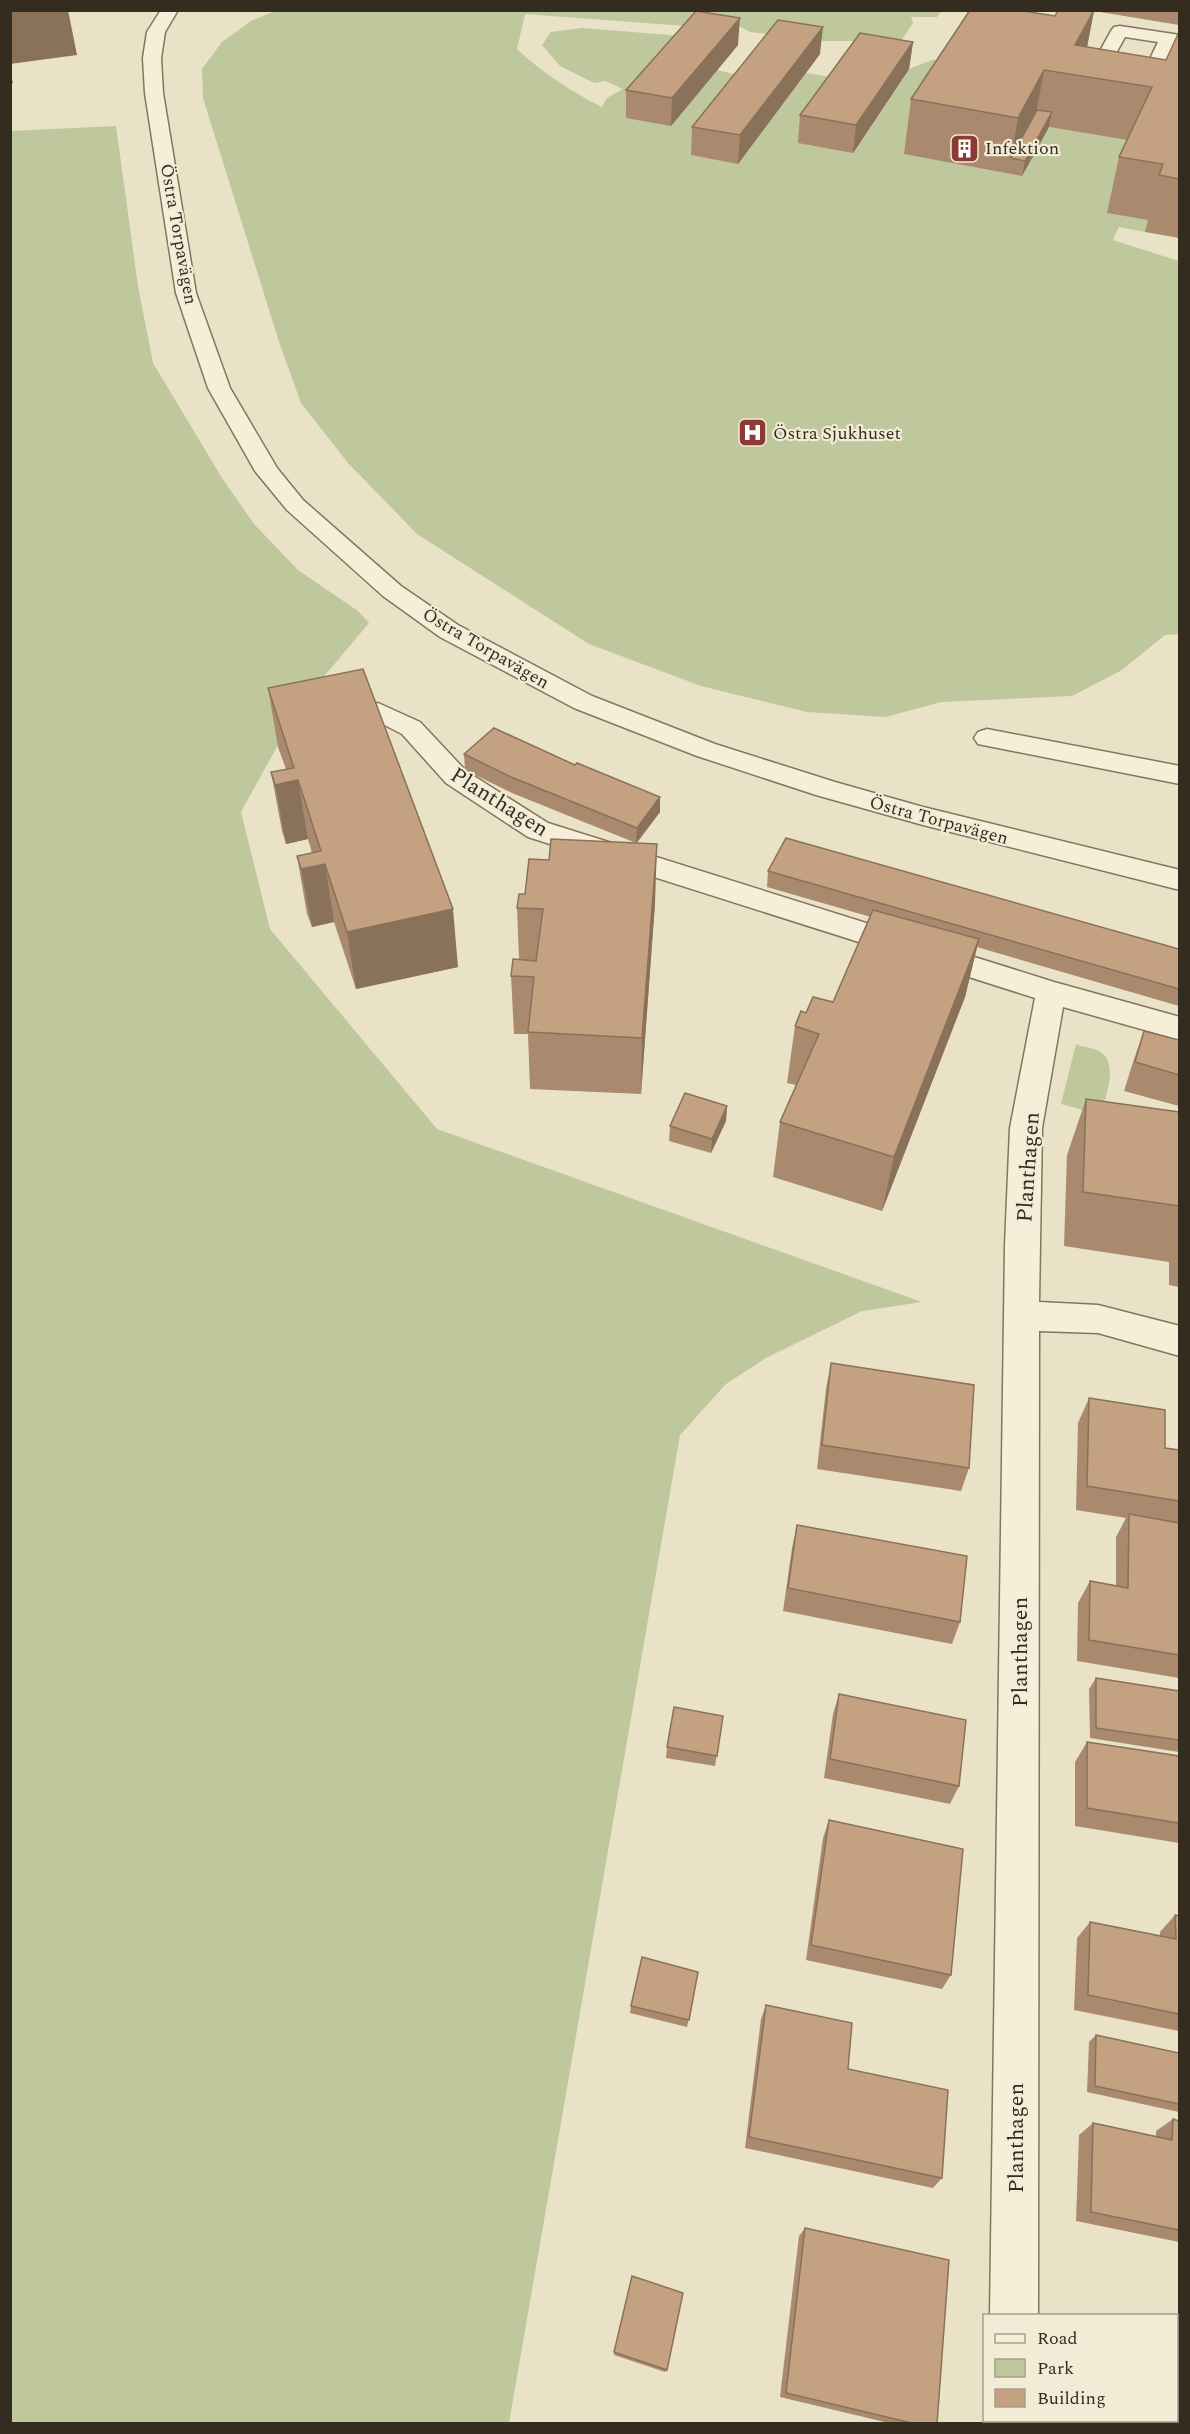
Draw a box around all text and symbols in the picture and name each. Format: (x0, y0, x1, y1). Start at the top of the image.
building icon: Infektion (948, 132, 980, 164)
place label: Infektion (985, 135, 1059, 162)
street label: Östra Torpavägen (153, 161, 204, 307)
hospital icon: Östra Sjukhuset (736, 417, 768, 449)
place label: Östra Sjukhuset (773, 420, 901, 447)
street label: Östra Torpavägen (417, 601, 554, 696)
street label: Planthagen (444, 759, 555, 846)
street label: Östra Torpavägen (866, 789, 1011, 852)
street label: Planthagen (1008, 1111, 1049, 1223)
street label: Planthagen (1004, 1597, 1037, 1707)
street label: Planthagen (1000, 2083, 1033, 2193)
legend (983, 2314, 1178, 2422)
text: Road (1037, 2325, 1078, 2352)
text: Park (1037, 2355, 1074, 2382)
text: Building (1037, 2385, 1106, 2412)

